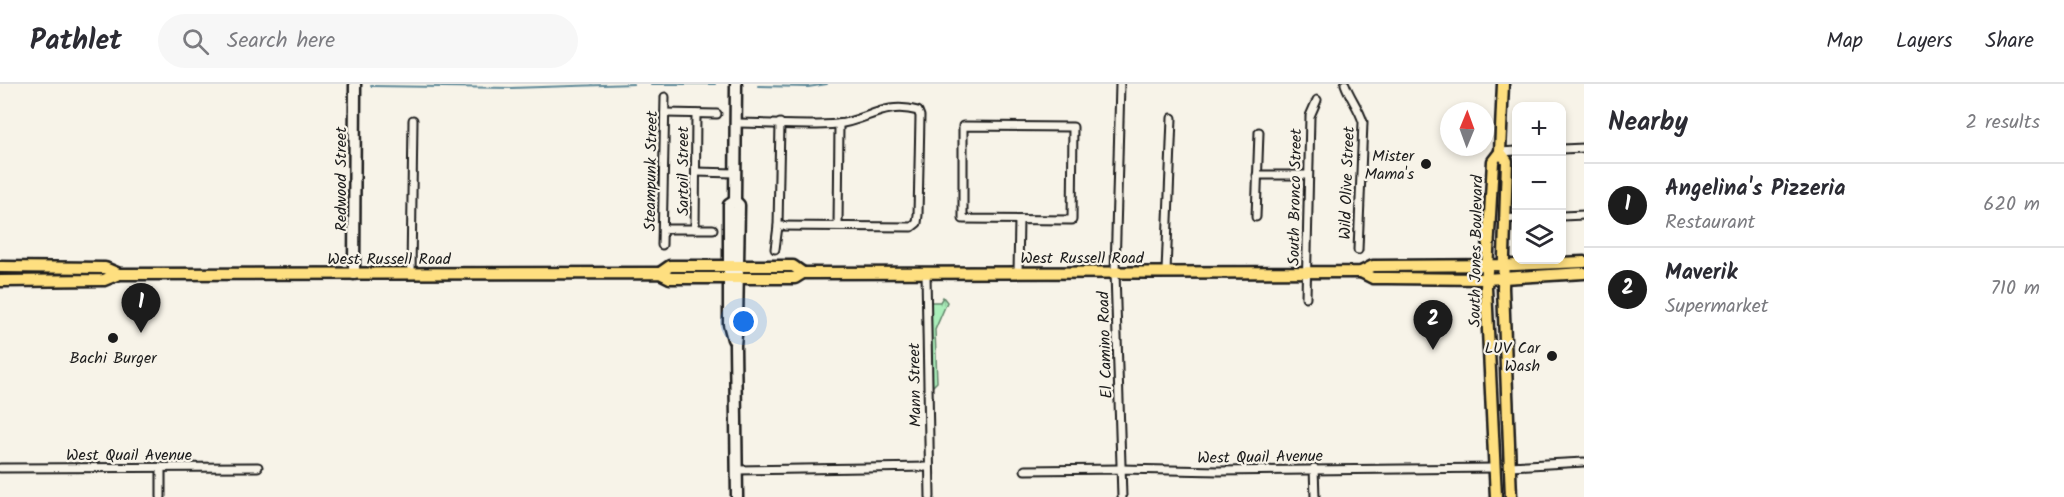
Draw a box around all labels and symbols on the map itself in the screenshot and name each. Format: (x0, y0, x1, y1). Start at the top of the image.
north arrow (1440, 102, 1494, 156)
street label: Steampunk Street (638, 110, 665, 231)
street label: Sartoil Street (671, 125, 696, 216)
street label: Wild Olive Street (1333, 125, 1362, 240)
street label: Redwood Street (329, 126, 354, 231)
street label: South Bronco Street (1282, 127, 1309, 266)
place label: Mister Mama's (1364, 144, 1416, 187)
marker: Mister Mama's (1419, 157, 1433, 171)
street label: South Jones Boulevard (1463, 174, 1490, 327)
street label: West Russell Road (1020, 246, 1145, 271)
street label: West Russell Road (327, 247, 452, 272)
pin: 1 (122, 284, 160, 333)
street label: El Camino Road (1091, 290, 1120, 399)
pin: 2 (1414, 300, 1452, 350)
your location (729, 307, 758, 336)
marker: Bachi Burger (106, 331, 120, 345)
place label: LUV Car Wash (1484, 336, 1542, 379)
street label: Mann Street (902, 342, 929, 427)
place label: Bachi Burger (70, 346, 158, 371)
marker: LUV Car Wash (1545, 349, 1559, 363)
street label: West Quail Avenue (66, 443, 192, 468)
street label: West Quail Avenue (1197, 444, 1323, 471)

